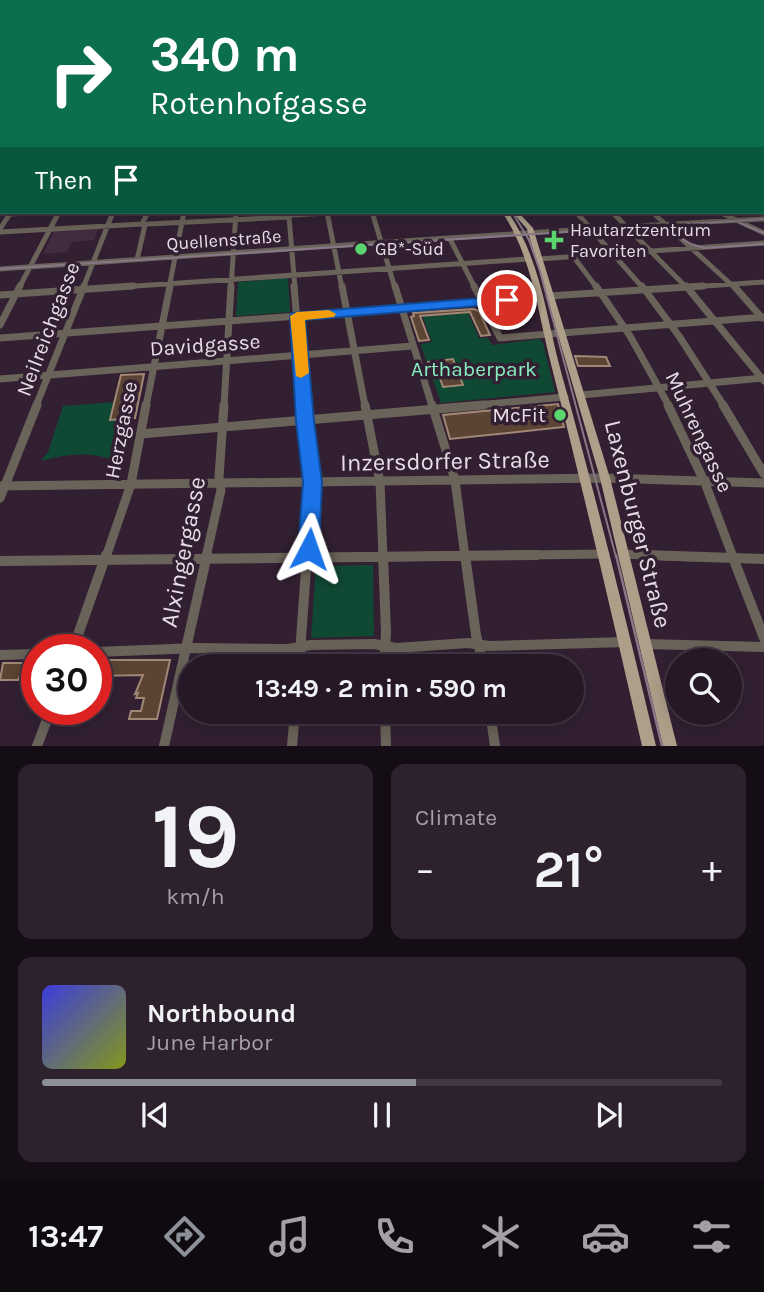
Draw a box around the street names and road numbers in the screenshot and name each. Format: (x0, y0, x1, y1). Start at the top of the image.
street label: Quellenstraße (166, 225, 282, 255)
street label: Neilreichgasse (11, 259, 85, 399)
street label: Davidgasse (149, 329, 261, 361)
street label: Muhrengasse (661, 368, 737, 496)
street label: Herzgasse (100, 379, 142, 481)
street label: Laxenburger Straße (599, 417, 677, 631)
street label: Inzersdorfer Straße (340, 445, 550, 477)
street label: Alxingergasse (155, 474, 211, 630)

